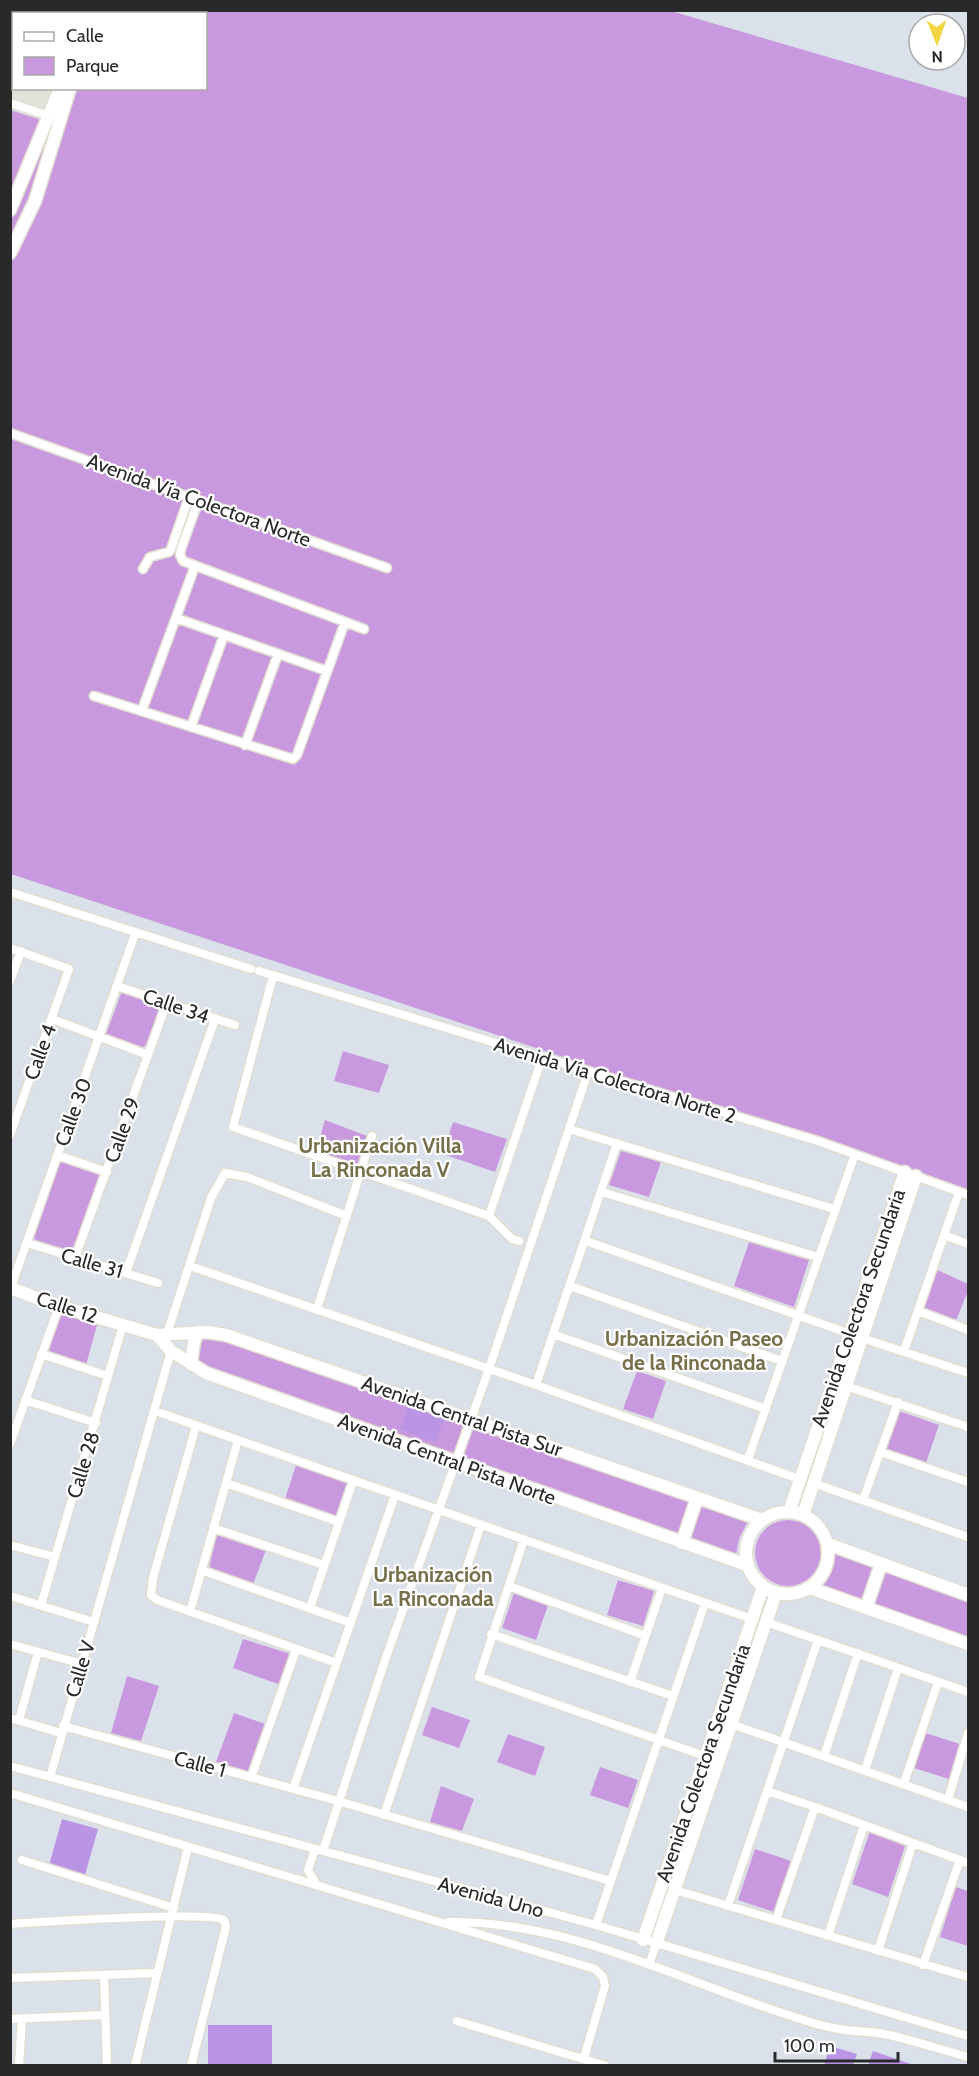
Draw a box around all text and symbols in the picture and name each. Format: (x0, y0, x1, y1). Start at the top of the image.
legend (12, 12, 207, 90)
north arrow (907, 12, 967, 72)
text: Calle (66, 25, 103, 47)
text: N (931, 47, 943, 66)
text: Parque (66, 55, 119, 77)
street label: Avenida Vía Colectora Norte (84, 448, 314, 552)
street label: Calle 34 (140, 984, 213, 1029)
street label: Calle 4 (19, 1020, 61, 1083)
street label: Avenida Vía Colectora Norte 2 (491, 1032, 739, 1128)
street label: Calle 30 (50, 1075, 96, 1149)
street label: Calle 29 (99, 1094, 145, 1166)
district label: Urbanización Villa La Rinconada V (298, 1133, 462, 1182)
street label: Avenida Colectora Secundaria (806, 1185, 910, 1430)
street label: Calle 31 (58, 1243, 126, 1283)
street label: Calle 12 (33, 1286, 101, 1328)
district label: Urbanización Paseo de la Rinconada (605, 1326, 783, 1375)
street label: Avenida Central Pista Sur (359, 1370, 566, 1462)
street label: Avenida Central Pista Norte (335, 1408, 559, 1510)
street label: Calle 28 (61, 1429, 105, 1501)
district label: Urbanización La Rinconada (372, 1562, 494, 1611)
street label: Calle V (60, 1637, 100, 1700)
street label: Avenida Colectora Secundaria (651, 1640, 755, 1885)
street label: Calle 1 (172, 1746, 228, 1782)
street label: Avenida Uno (436, 1871, 546, 1923)
scale bar (775, 2025, 898, 2063)
text: 100 m (784, 2035, 835, 2057)

